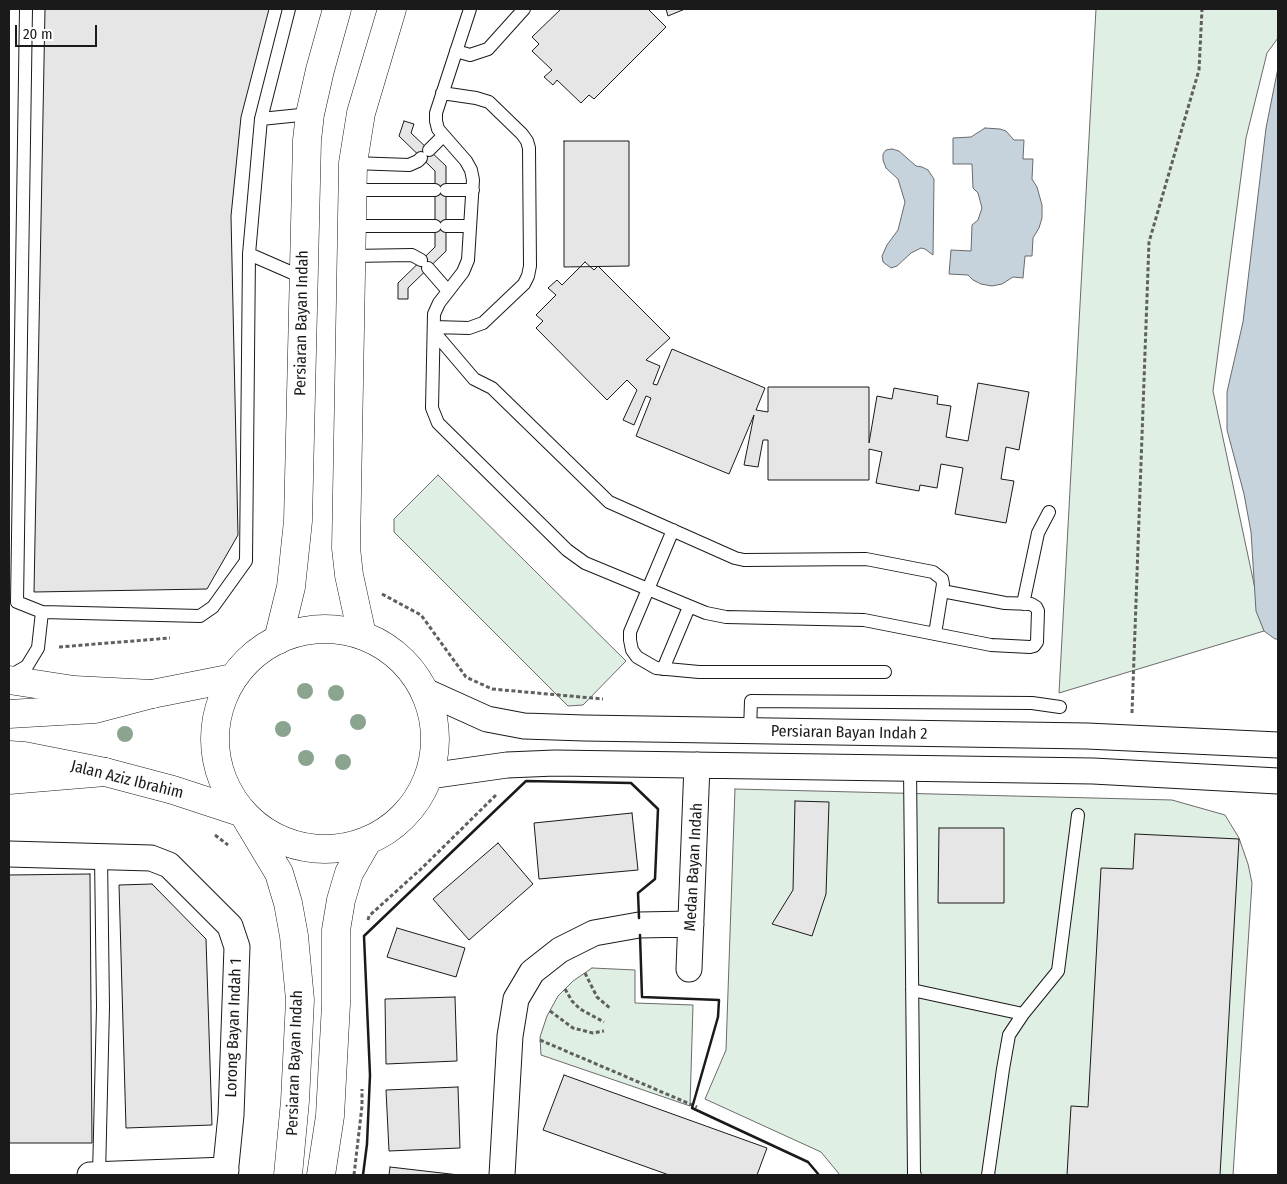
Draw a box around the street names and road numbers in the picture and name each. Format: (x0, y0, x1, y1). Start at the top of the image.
street label: Persiaran Bayan Indah (291, 250, 313, 396)
street label: Persiaran Bayan Indah 2 (771, 722, 927, 744)
street label: Jalan Aziz Ibrahim (69, 757, 185, 803)
street label: Medan Bayan Indah (681, 802, 707, 932)
street label: Lorong Bayan Indah 1 (222, 958, 246, 1098)
street label: Persiaran Bayan Indah (283, 990, 307, 1136)

